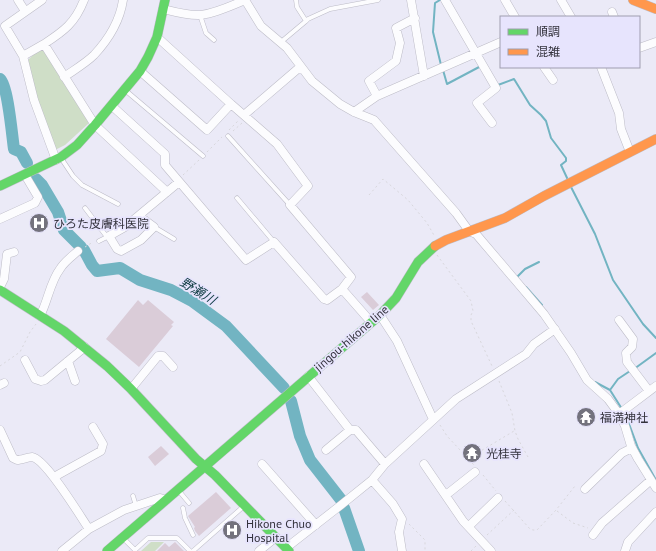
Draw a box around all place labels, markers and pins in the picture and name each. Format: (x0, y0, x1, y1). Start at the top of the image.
hospital icon: ひろた皮膚科医院 (28, 212, 50, 234)
place label: ひろた皮膚科医院 (53, 216, 149, 231)
temple icon: 福満神社 (575, 406, 597, 428)
place label: 福満神社 (600, 410, 648, 425)
temple icon: 光桂寺 (461, 442, 483, 464)
place label: 光桂寺 (486, 446, 522, 461)
place label: Hikone Chuo Hospital (246, 516, 312, 545)
hospital icon: Hikone Chuo Hospital (221, 519, 243, 541)

